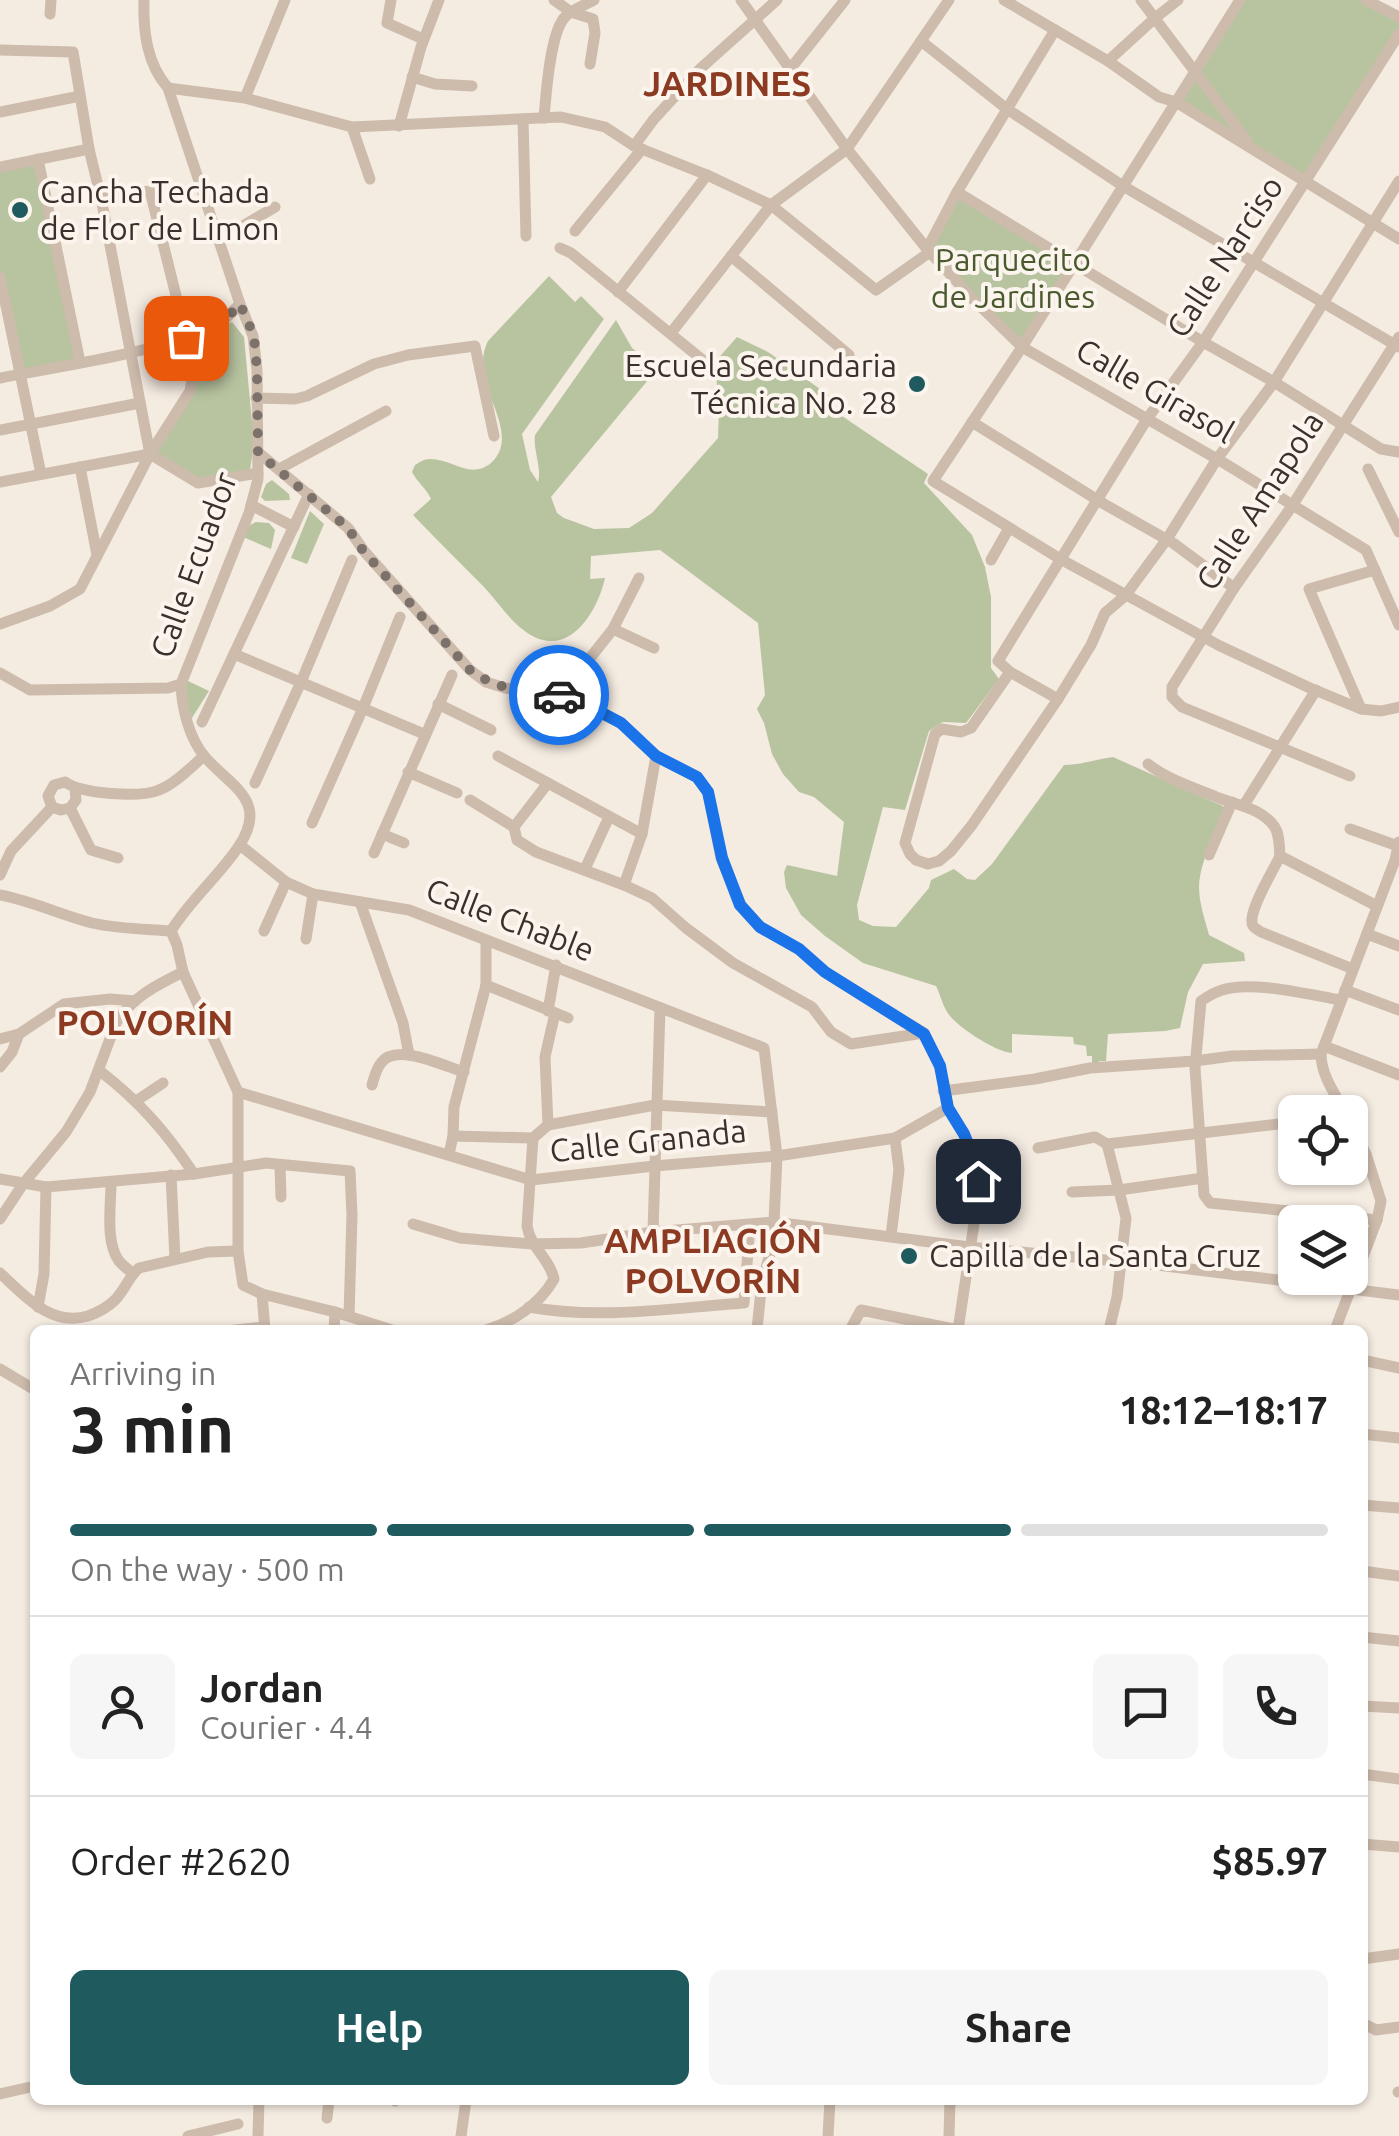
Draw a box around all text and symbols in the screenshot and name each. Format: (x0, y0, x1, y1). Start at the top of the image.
district label: JARDINES (643, 63, 811, 103)
street label: Calle Narciso (1159, 169, 1290, 344)
place label: Cancha Techada de Flor de Limon (40, 173, 280, 246)
marker: Cancha Techada de Flor de Limon (9, 199, 31, 221)
park label: Parquecito de Jardines (931, 241, 1095, 314)
pin (144, 296, 229, 381)
icon: bag (159, 311, 214, 366)
street label: Calle Girasol (1070, 330, 1241, 450)
place label: Escuela Secundaria Técnica No. 28 (625, 347, 897, 420)
marker: Escuela Secundaria Técnica No. 28 (906, 373, 928, 395)
street label: Calle Amapola (1188, 405, 1330, 596)
street label: Calle Ecuador (143, 467, 243, 662)
courier (509, 645, 609, 745)
icon: car (532, 668, 587, 723)
street label: Calle Chable (421, 871, 599, 968)
district label: POLVORÍN (57, 1001, 233, 1042)
map controls (1278, 1095, 1368, 1295)
button: locate (1278, 1095, 1368, 1185)
street label: Calle Granada (548, 1112, 748, 1168)
pin (936, 1139, 1021, 1224)
icon: home (951, 1154, 1006, 1209)
button: layers (1278, 1205, 1368, 1295)
district label: AMPLIACIÓN POLVORÍN (604, 1219, 822, 1300)
place label: Capilla de la Santa Cruz (929, 1237, 1261, 1273)
marker: Capilla de la Santa Cruz (898, 1245, 920, 1267)
text: Arriving in (70, 1355, 216, 1391)
text: 18:12–18:17 (1119, 1389, 1328, 1431)
text: 3 min (70, 1392, 234, 1465)
text: On the way · 500 m (70, 1551, 345, 1587)
button: person (70, 1654, 175, 1759)
button: chat (1093, 1654, 1198, 1759)
button: phone (1223, 1654, 1328, 1759)
text: Jordan (200, 1667, 324, 1709)
text: Courier · 4.4 (200, 1709, 373, 1745)
text: Order #2620 (70, 1840, 291, 1882)
text: $85.97 (1211, 1840, 1328, 1882)
button: Help (70, 1970, 689, 2085)
button: Share (709, 1970, 1328, 2085)

